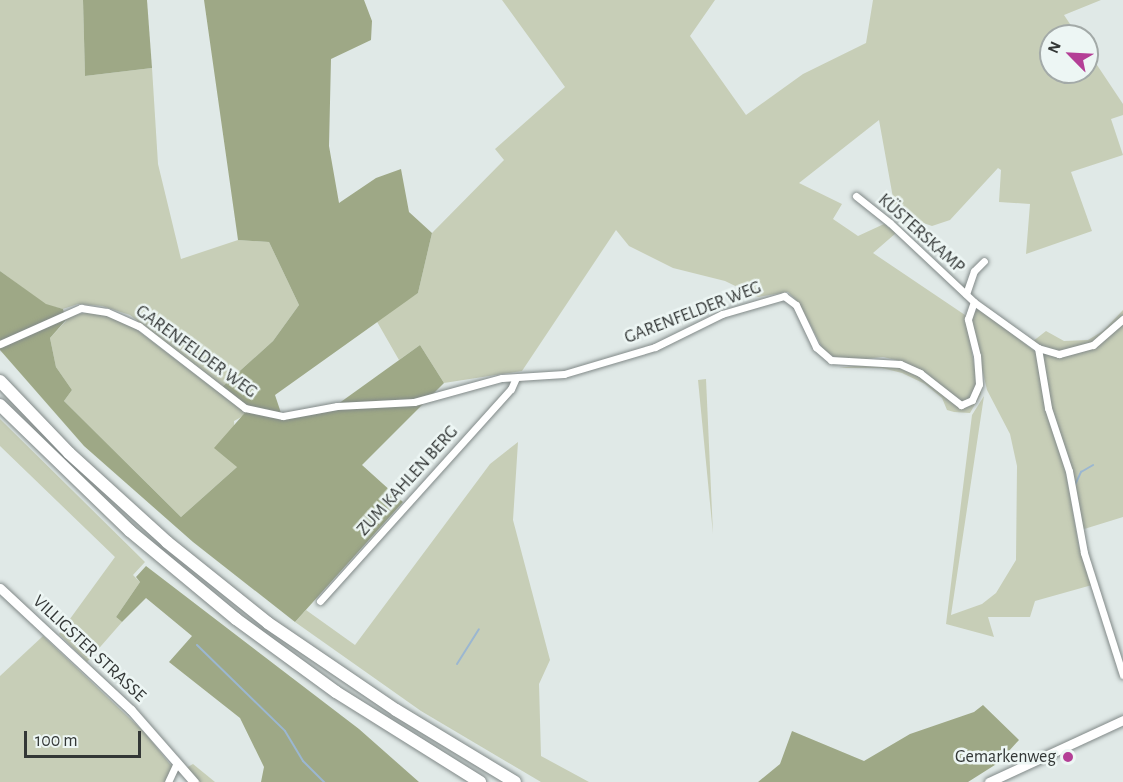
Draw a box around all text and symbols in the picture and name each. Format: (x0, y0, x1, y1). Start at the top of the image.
north arrow (1039, 24, 1099, 84)
text: N (1045, 39, 1064, 56)
street label: KÜSTERSKAMP (873, 189, 969, 279)
street label: GARENFELDER WEG (622, 277, 764, 349)
street label: GARENFELDER WEG (131, 301, 261, 403)
street label: ZUM KAHLEN BERG (353, 421, 463, 541)
street label: VILLIGSTER STRASSE (28, 591, 150, 707)
scale bar (27, 719, 144, 757)
text: 100 m (35, 732, 78, 750)
place label: Gemarkenweg (955, 746, 1056, 768)
marker: Gemarkenweg (1061, 750, 1075, 764)

